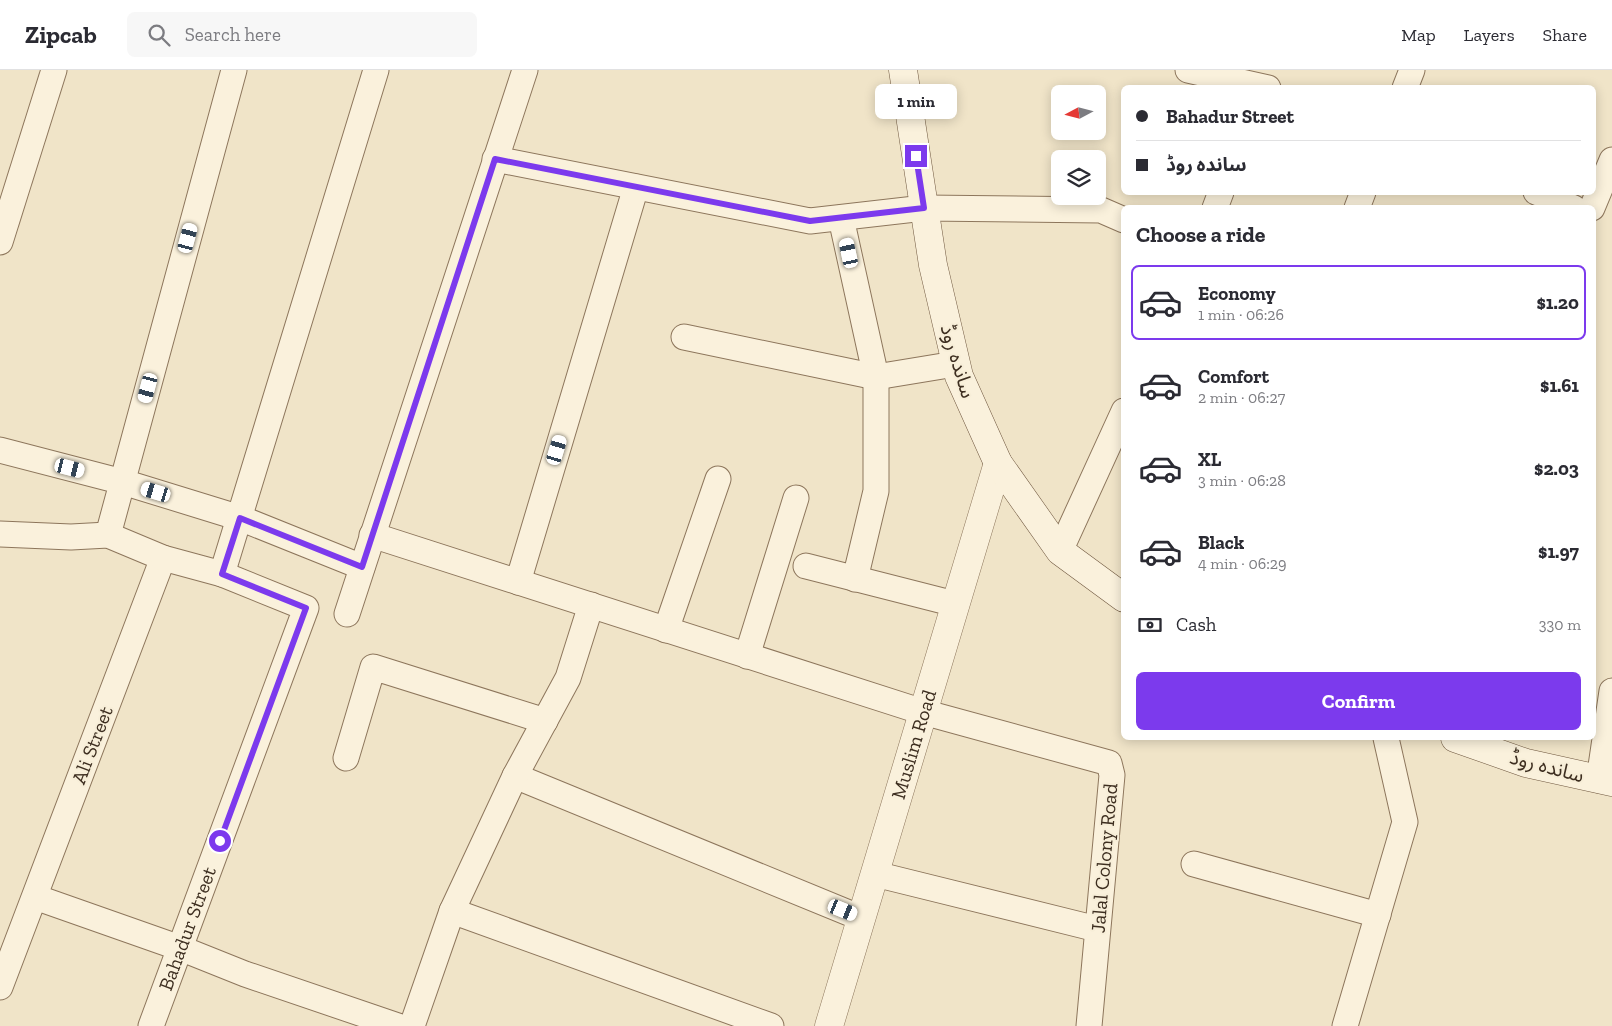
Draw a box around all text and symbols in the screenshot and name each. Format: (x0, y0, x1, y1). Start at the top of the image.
search box (127, 12, 477, 57)
text: Zipcab (25, 20, 97, 49)
icon: search (145, 21, 173, 49)
text: Search here (185, 23, 281, 46)
text: Map (1401, 24, 1436, 46)
text: Layers (1464, 24, 1515, 46)
text: Share (1543, 24, 1587, 46)
callout: 1 min (875, 83, 957, 118)
north arrow (1051, 85, 1106, 140)
map controls (1051, 85, 1106, 205)
text: 1 min (897, 92, 935, 111)
text: Bahadur Street (1166, 105, 1294, 128)
route end (905, 145, 927, 167)
button: layers (1051, 150, 1106, 205)
text: ساندہ روڈ (1166, 153, 1247, 176)
text: Choose a ride (1136, 221, 1266, 248)
car (176, 222, 199, 254)
car (838, 237, 859, 269)
icon: car (1138, 280, 1183, 325)
text: Economy (1198, 282, 1276, 305)
text: $1.20 (1537, 291, 1579, 314)
text: 1 min · 06:26 (1198, 305, 1284, 324)
street label: ساندہ روڈ (935, 321, 981, 401)
icon: car (1138, 363, 1183, 408)
text: Comfort (1198, 365, 1269, 388)
car (136, 372, 159, 404)
text: $1.61 (1540, 374, 1579, 397)
text: 2 min · 06:27 (1198, 388, 1285, 407)
car (545, 433, 568, 467)
icon: car (1138, 446, 1183, 491)
text: XL (1198, 448, 1221, 471)
car (53, 457, 86, 479)
text: $2.03 (1534, 457, 1579, 480)
text: 3 min · 06:28 (1198, 471, 1286, 490)
car (139, 480, 172, 504)
icon: car (1138, 529, 1183, 574)
text: Black (1198, 531, 1244, 554)
text: $1.97 (1538, 540, 1579, 563)
text: 4 min · 06:29 (1198, 554, 1287, 573)
icon: cash (1136, 611, 1164, 639)
text: Cash (1176, 613, 1216, 636)
text: 330 m (1539, 615, 1581, 634)
button: Confirm (1136, 672, 1581, 730)
street label: Muslim Road (886, 687, 941, 802)
street label: Ali Street (66, 702, 118, 787)
street label: ساندہ روڈ (1507, 745, 1587, 787)
street label: Jalal Colony Road (1086, 782, 1122, 934)
route start (209, 830, 231, 852)
street label: Bahadur Street (153, 863, 221, 994)
car (826, 897, 859, 923)

